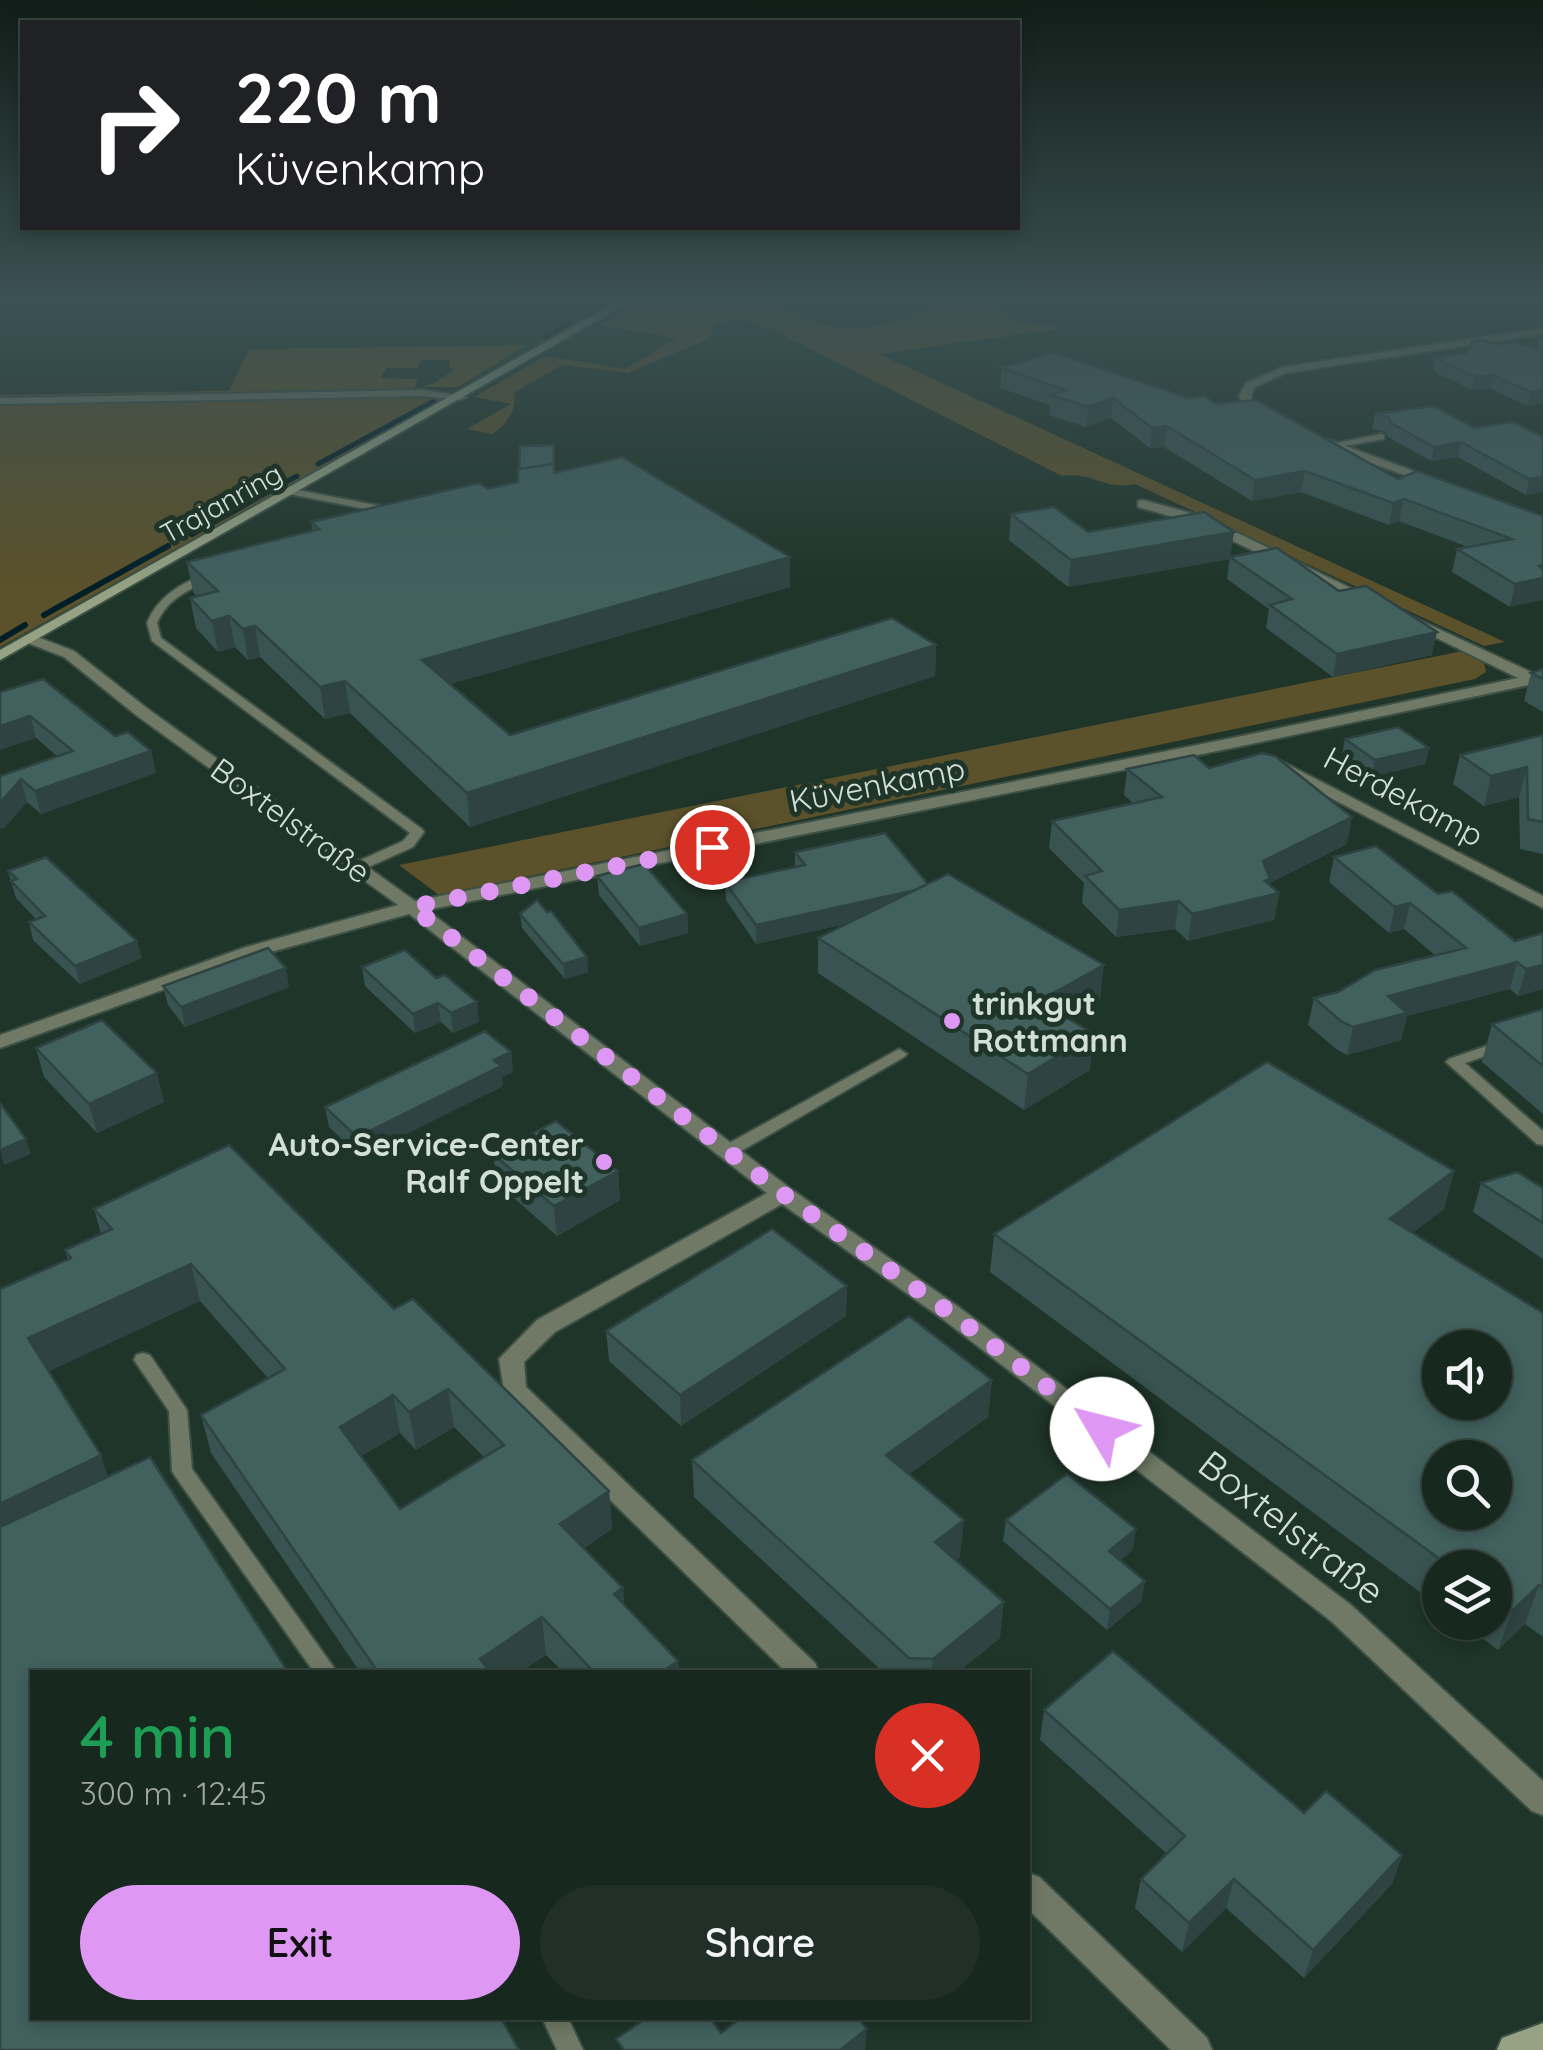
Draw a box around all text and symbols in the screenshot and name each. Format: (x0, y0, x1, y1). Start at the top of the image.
text: 220 m (235, 53, 442, 141)
icon: right (70, 60, 200, 190)
text: Küvenkamp (235, 140, 485, 196)
street label: Trajanring (154, 455, 288, 551)
street label: Herdekamp (1317, 737, 1491, 855)
street label: Küvenkamp (786, 747, 968, 821)
street label: Boxtelstraße (203, 749, 379, 891)
pin (670, 805, 755, 890)
icon: arrive (685, 820, 740, 875)
place label: trinkgut Rottmann (972, 983, 1128, 1060)
marker: trinkgut Rottmann (941, 1010, 963, 1032)
place label: Auto-Service-Center Ralf Oppelt (269, 1124, 584, 1201)
marker: Auto-Service-Center Ralf Oppelt (593, 1151, 615, 1173)
map controls (1422, 1330, 1512, 1640)
button: sound (1422, 1330, 1512, 1420)
position arrow (1050, 1377, 1154, 1481)
street label: Boxtelstraße (1189, 1439, 1395, 1615)
button: search (1422, 1440, 1512, 1530)
button: layers (1422, 1550, 1512, 1640)
text: 4 min (80, 1698, 235, 1773)
button: close (875, 1703, 980, 1808)
text: 300 m · 12:45 (80, 1773, 267, 1813)
button: Exit (80, 1885, 520, 2000)
button: Share (540, 1885, 980, 2000)

